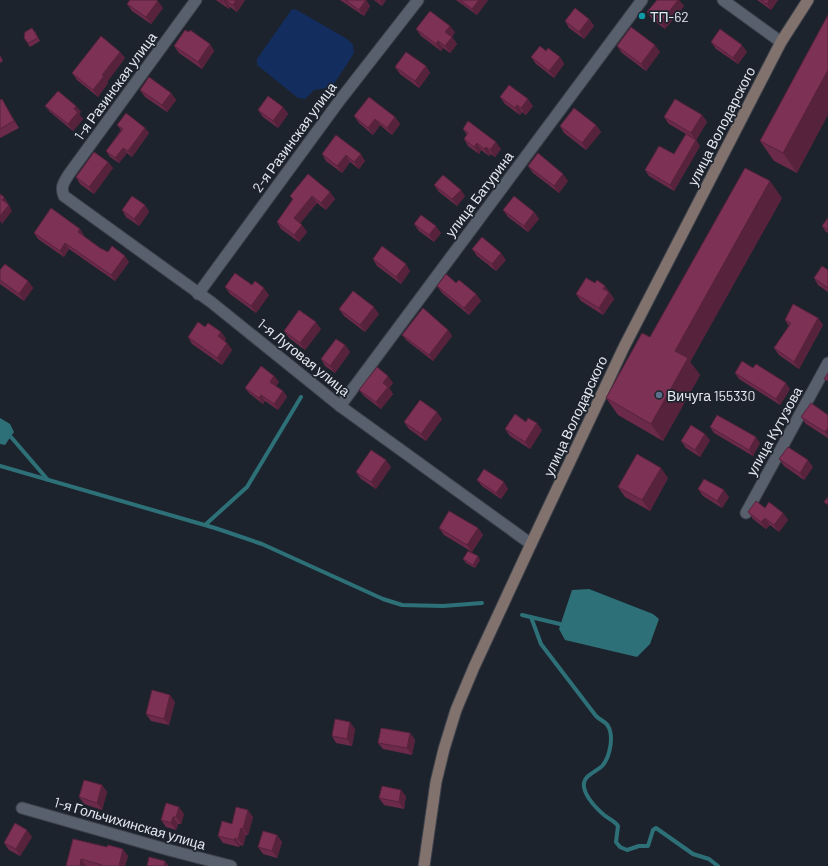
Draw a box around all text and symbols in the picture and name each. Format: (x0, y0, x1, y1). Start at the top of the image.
place label: ТП-62 (650, 8, 689, 25)
marker: ТП-62 (637, 11, 647, 21)
street label: 1-я Разинская улица (70, 29, 160, 143)
street label: улица Володарского (684, 63, 758, 188)
street label: 2-я Разинская улица (248, 78, 340, 195)
street label: улица Батурина (441, 148, 517, 240)
street label: 1-я Луговая улица (254, 315, 354, 400)
street label: улица Володарского (540, 353, 611, 479)
street label: улица Кутузова (743, 383, 806, 478)
place label: Вичуга 155330 (667, 387, 755, 404)
marker: Вичуга 155330 (654, 390, 664, 400)
street label: 1-я Гольчихинская улица (52, 793, 208, 853)

